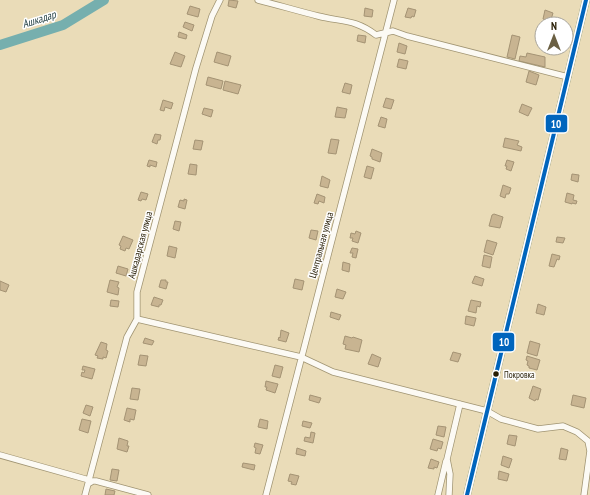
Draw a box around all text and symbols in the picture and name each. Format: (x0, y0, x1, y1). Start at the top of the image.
water label: Ашкадар (20, 7, 59, 31)
north arrow (534, 16, 574, 56)
text: N (551, 19, 557, 33)
line badge: 10 (545, 114, 568, 133)
text: 10 (551, 117, 561, 131)
street label: Ашкадарская улица (125, 210, 155, 280)
street label: Центральная улица (306, 210, 336, 280)
line badge: 10 (492, 332, 515, 352)
text: 10 (499, 335, 509, 349)
marker: Покровка (491, 369, 501, 379)
place label: Покровка (504, 369, 535, 380)

